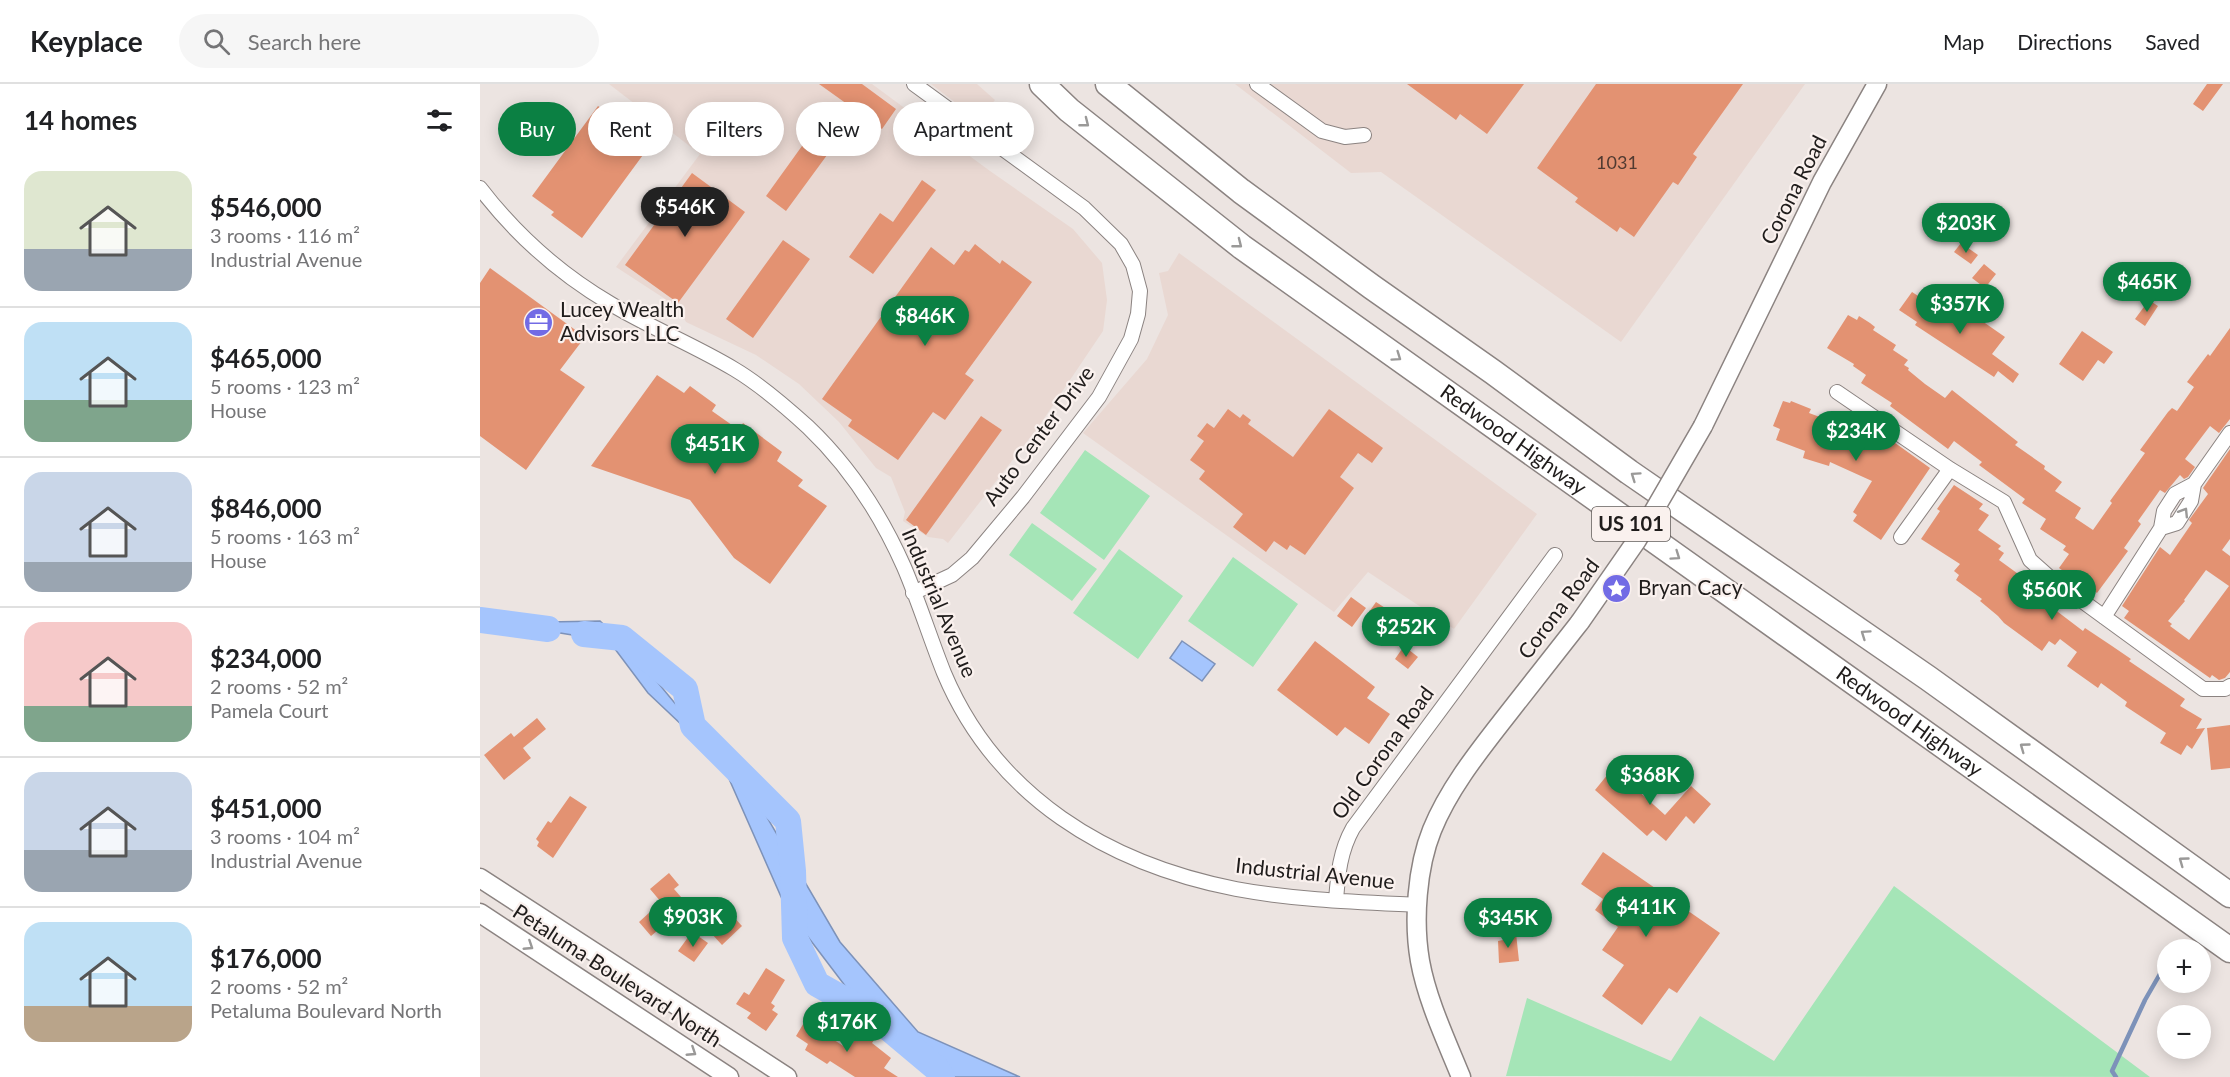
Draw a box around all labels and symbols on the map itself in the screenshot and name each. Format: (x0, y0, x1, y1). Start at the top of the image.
one-way arrow (1079, 116, 1090, 127)
street label: Corona Road (1755, 131, 1831, 248)
house number: 1031 (1596, 151, 1638, 173)
pin: $546K (643, 187, 727, 238)
pin: $203K (1924, 203, 2008, 254)
one-way arrow (1232, 237, 1243, 248)
pin: $465K (2105, 262, 2189, 313)
pin: $357K (1918, 284, 2002, 335)
place label: Lucey Wealth Advisors LLC (560, 296, 684, 345)
pin: $846K (883, 296, 967, 347)
office icon: Lucey Wealth Advisors LLC (523, 306, 555, 338)
one-way arrow (1390, 350, 1401, 361)
street label: Auto Center Drive (977, 360, 1098, 510)
street label: Redwood Highway (1436, 378, 1592, 499)
pin: $234K (1814, 411, 1898, 462)
pin: $451K (673, 424, 757, 475)
one-way arrow (1631, 472, 1642, 483)
road number: US 101 (1592, 507, 1670, 541)
one-way arrow (2177, 507, 2188, 518)
street label: Industrial Avenue (898, 524, 983, 681)
one-way arrow (1669, 549, 1680, 560)
street label: Corona Road (1512, 553, 1604, 663)
pin: $560K (2010, 570, 2094, 621)
place icon: Bryan Cacy (1601, 572, 1633, 604)
place label: Bryan Cacy (1638, 574, 1743, 599)
pin: $252K (1364, 607, 1448, 658)
one-way arrow (1861, 630, 1872, 641)
street label: Redwood Highway (1832, 660, 1988, 781)
street label: Old Corona Road (1325, 681, 1438, 823)
one-way arrow (2020, 743, 2031, 754)
pin: $368K (1608, 755, 1692, 806)
street label: Industrial Avenue (1234, 852, 1396, 893)
one-way arrow (2178, 857, 2189, 868)
pin: $411K (1604, 887, 1688, 938)
pin: $903K (651, 897, 735, 948)
street label: Petaluma Boulevard North (509, 898, 727, 1052)
pin: $345K (1466, 898, 1550, 949)
one-way arrow (523, 938, 533, 950)
pin: $176K (805, 1002, 889, 1053)
one-way arrow (686, 1045, 696, 1057)

